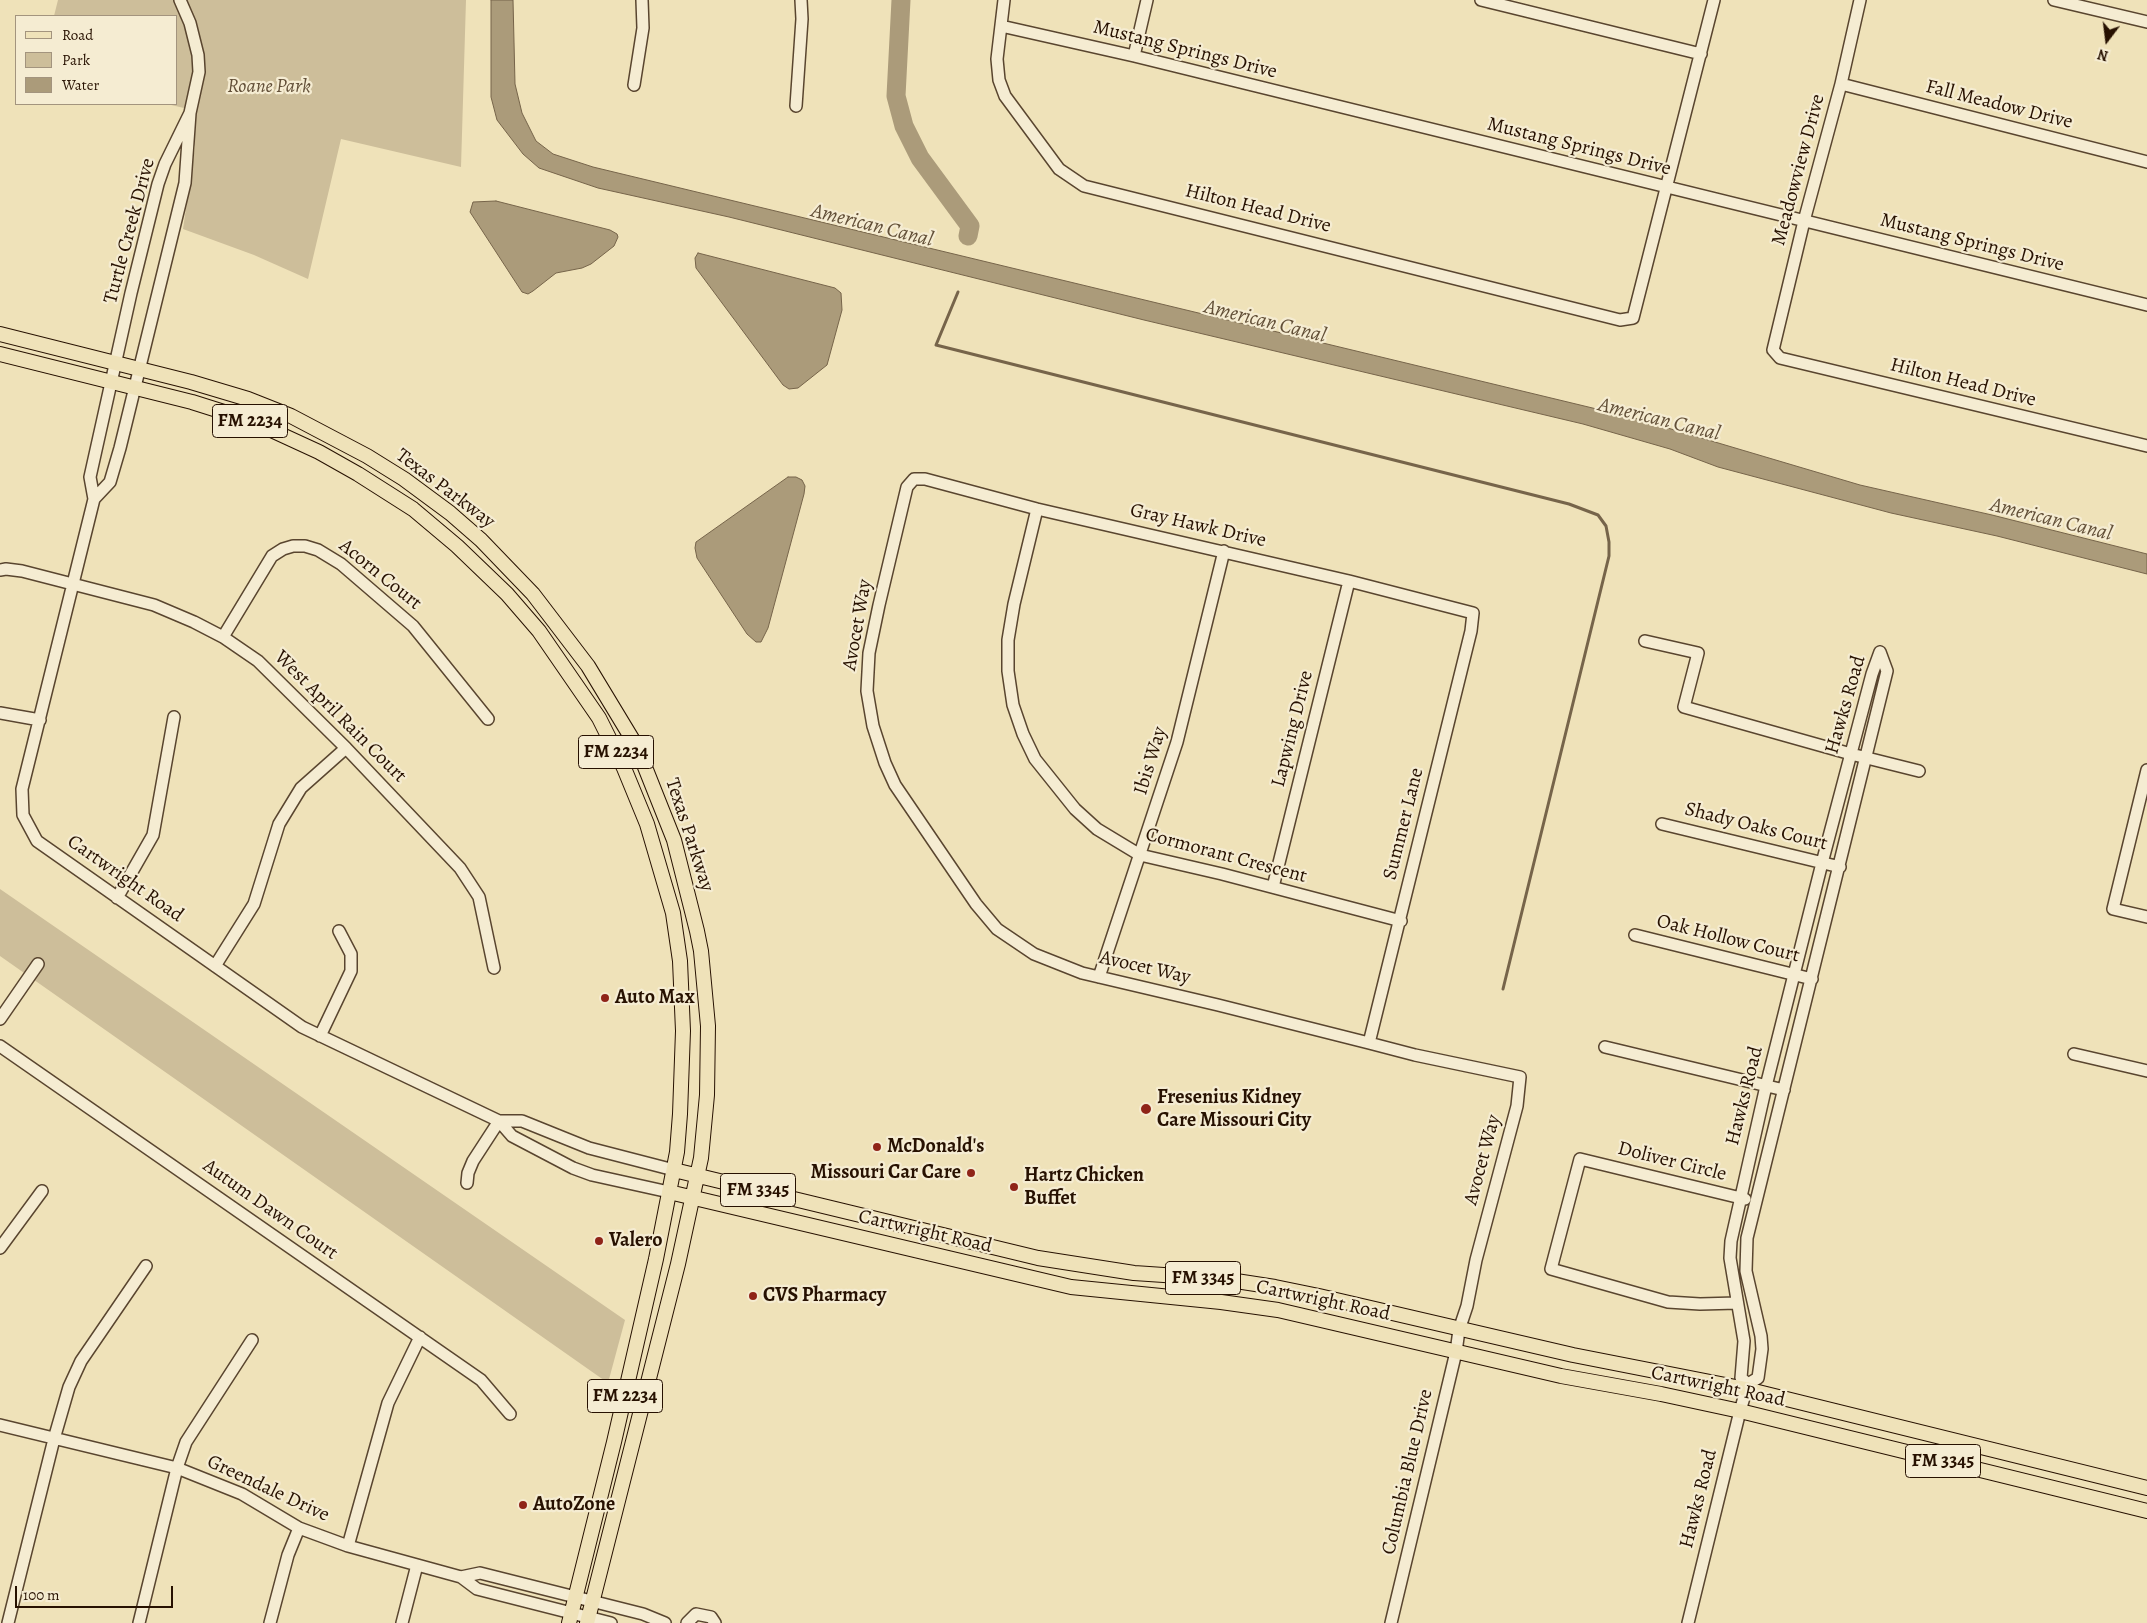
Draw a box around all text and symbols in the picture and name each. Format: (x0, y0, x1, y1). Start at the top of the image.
legend (15, 15, 178, 105)
north arrow (2082, 15, 2132, 65)
street label: Mustang Springs Drive (1091, 16, 1279, 84)
text: Road (62, 25, 93, 45)
text: N (2096, 44, 2110, 65)
text: Park (62, 50, 90, 70)
text: Water (62, 75, 99, 95)
park label: Roane Park (227, 75, 311, 99)
street label: Fall Meadow Drive (1923, 75, 2075, 135)
street label: Meadowview Drive (1767, 92, 1831, 248)
street label: Mustang Springs Drive (1485, 113, 1673, 181)
street label: Turtle Creek Drive (99, 156, 161, 306)
street label: Hilton Head Drive (1183, 179, 1333, 239)
water label: American Canal (808, 199, 936, 253)
street label: Mustang Springs Drive (1878, 209, 2066, 277)
water label: American Canal (1201, 295, 1329, 349)
street label: Hilton Head Drive (1888, 353, 2038, 413)
water label: American Canal (1595, 393, 1723, 447)
road number: FM 2234 (212, 404, 288, 438)
street label: Texas Parkway (391, 444, 499, 534)
water label: American Canal (1987, 493, 2115, 547)
street label: Gray Hawk Drive (1128, 499, 1268, 553)
street label: Acorn Court (334, 534, 426, 616)
street label: Avocet Way (838, 577, 878, 673)
street label: West April Rain Court (269, 646, 411, 788)
street label: Hawks Road (1821, 653, 1871, 757)
street label: Lapwing Drive (1267, 668, 1319, 790)
street label: Ibis Way (1129, 724, 1173, 798)
road number: FM 2234 (578, 736, 654, 769)
street label: Summer Lane (1378, 765, 1430, 883)
street label: Texas Parkway (659, 775, 719, 895)
street label: Shady Oaks Court (1682, 798, 1830, 856)
street label: Cormorant Crescent (1143, 823, 1309, 889)
street label: Cartwright Road (62, 830, 188, 928)
street label: Oak Hollow Court (1654, 910, 1802, 968)
street label: Avocet Way (1097, 946, 1193, 990)
place label: Auto Max (615, 986, 695, 1010)
marker: Auto Max (599, 992, 611, 1004)
street label: Hawks Road (1721, 1044, 1769, 1148)
place label: Fresenius Kidney Care Missouri City (1157, 1086, 1311, 1133)
marker: Fresenius Kidney Care Missouri City (1139, 1102, 1153, 1116)
street label: Avocet Way (1459, 1112, 1507, 1208)
place label: McDonald's (887, 1135, 984, 1159)
street label: Doliver Circle (1615, 1137, 1729, 1187)
marker: McDonald's (871, 1141, 883, 1153)
street label: Autum Dawn Court (198, 1154, 342, 1266)
place label: Missouri Car Care (810, 1161, 961, 1185)
place label: Hartz Chicken Buffet (1024, 1164, 1144, 1211)
marker: Missouri Car Care (965, 1167, 977, 1179)
road number: FM 3345 (720, 1174, 796, 1206)
marker: Hartz Chicken Buffet (1008, 1181, 1020, 1193)
street label: Cartwright Road (856, 1205, 994, 1259)
place label: Valero (609, 1229, 663, 1253)
marker: Valero (593, 1235, 605, 1247)
road number: FM 3345 (1166, 1262, 1240, 1294)
street label: Cartwright Road (1254, 1275, 1392, 1327)
place label: CVS Pharmacy (763, 1284, 886, 1308)
marker: CVS Pharmacy (747, 1290, 759, 1302)
street label: Cartwright Road (1649, 1361, 1787, 1413)
road number: FM 2234 (588, 1380, 662, 1412)
street label: Columbia Blue Drive (1377, 1387, 1439, 1557)
road number: FM 3345 (1906, 1444, 1980, 1478)
street label: Hawks Road (1675, 1447, 1723, 1551)
street label: Greendale Drive (203, 1450, 333, 1528)
place label: AutoZone (533, 1493, 615, 1517)
marker: AutoZone (517, 1499, 529, 1511)
scale bar (18, 1576, 175, 1608)
text: 100 m (23, 1585, 60, 1605)

